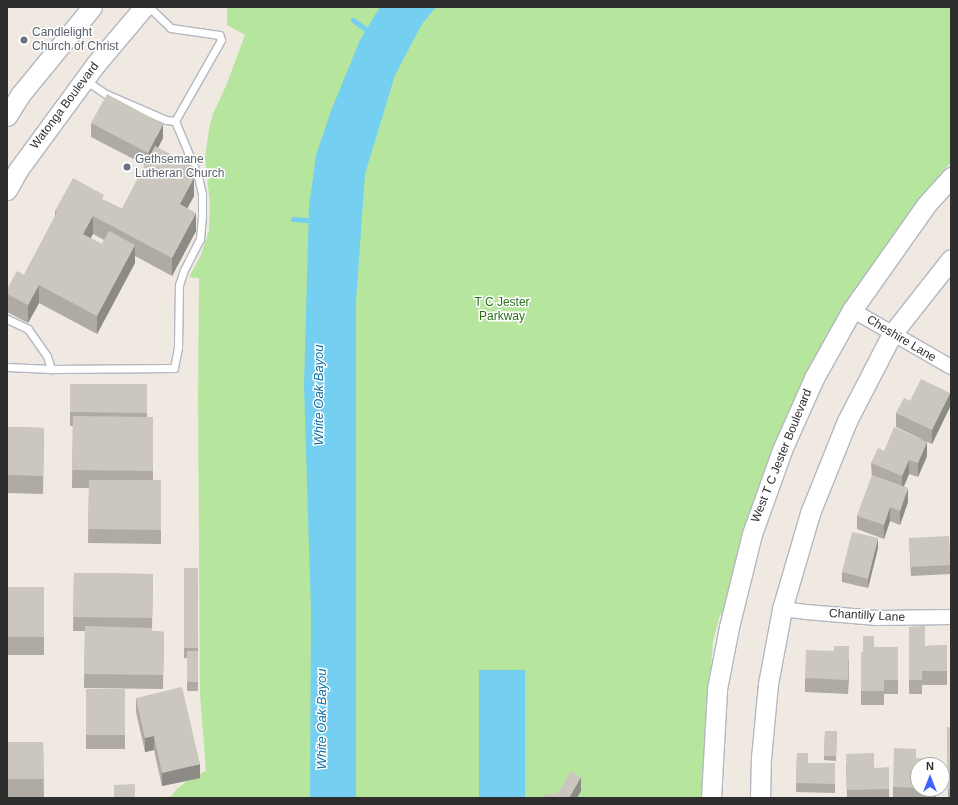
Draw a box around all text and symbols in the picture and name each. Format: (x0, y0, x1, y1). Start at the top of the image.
place label: Candlelight Church of Christ (32, 26, 119, 54)
marker: Candlelight Church of Christ (19, 35, 29, 45)
street label: Watonga Boulevard (28, 60, 102, 152)
place label: Gethsemane Lutheran Church (135, 153, 224, 181)
marker: Gethsemane Lutheran Church (122, 162, 132, 172)
park label: T C Jester Parkway (474, 296, 530, 324)
street label: Cheshire Lane (864, 313, 938, 365)
water label: White Oak Bayou (311, 344, 327, 446)
street label: West T C Jester Boulevard (749, 387, 815, 525)
street label: Chantilly Lane (829, 607, 905, 625)
water label: White Oak Bayou (314, 668, 330, 770)
north arrow (910, 757, 950, 797)
text: N (926, 760, 934, 772)

